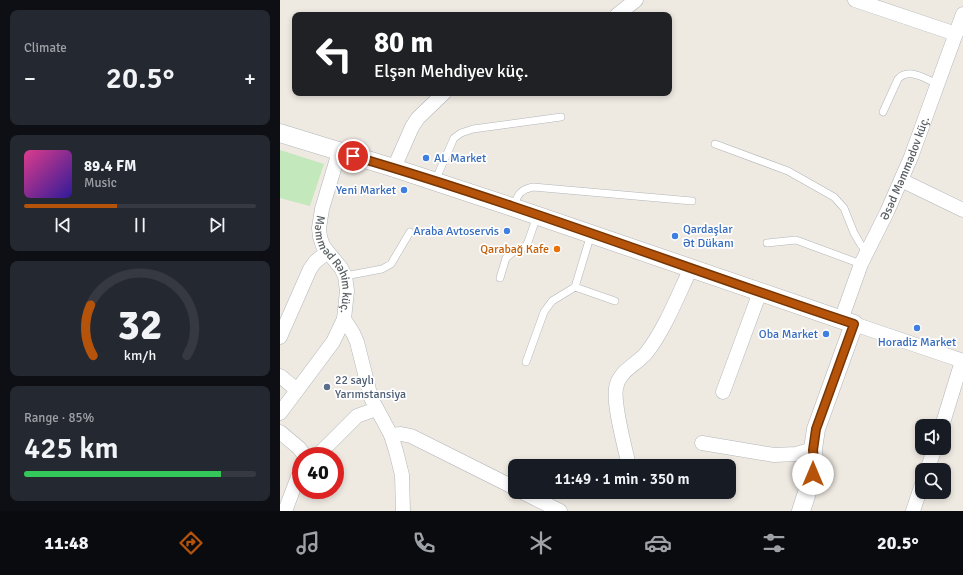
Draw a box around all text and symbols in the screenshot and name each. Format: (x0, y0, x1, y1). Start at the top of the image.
text: 80 m (374, 26, 433, 60)
icon: left (308, 28, 360, 80)
text: Climate (24, 40, 67, 56)
text: 20.5° (106, 60, 174, 97)
text: Elşən Mehdiyev küç. (374, 60, 529, 82)
text: − (24, 65, 36, 92)
text: + (244, 65, 256, 92)
street label: Əsəd Məmmədov küç. (877, 114, 933, 222)
pin (336, 139, 370, 173)
icon: arrive (342, 145, 364, 167)
place label: AL Market (434, 151, 486, 166)
marker: AL Market (421, 153, 431, 163)
text: 89.4 FM (84, 157, 136, 175)
text: Music (84, 175, 117, 191)
place label: Yeni Market (336, 183, 396, 198)
marker: Yeni Market (399, 185, 409, 195)
icon: previous (52, 214, 74, 236)
icon: pause (129, 214, 151, 236)
icon: next (206, 214, 228, 236)
street label: Məmməd Rəhim küç. (311, 214, 355, 314)
place label: Qardaşlar Ət Dükanı (683, 222, 734, 251)
place label: Araba Avtoservis (413, 224, 499, 239)
marker: Araba Avtoservis (502, 226, 512, 236)
marker: Qardaşlar Ət Dükanı (670, 231, 680, 241)
place label: Qarabağ Kafe (480, 242, 549, 257)
marker: Qarabağ Kafe (552, 244, 562, 254)
text: 32 (118, 300, 162, 351)
marker: Horadiz Market (912, 323, 922, 333)
place label: Oba Market (759, 327, 818, 342)
marker: Oba Market (821, 329, 831, 339)
place label: Horadiz Market (878, 335, 956, 350)
text: km/h (124, 347, 156, 364)
place label: 22 saylı Yarımstansiya (335, 373, 406, 402)
marker: 22 saylı Yarımstansiya (322, 382, 332, 392)
text: Range · 85% (24, 410, 94, 426)
map controls (915, 419, 951, 499)
button: sound (915, 419, 951, 455)
text: 425 km (24, 430, 119, 467)
speed limit sign: 40 (292, 447, 344, 499)
position arrow (792, 453, 834, 495)
button: search (915, 463, 951, 499)
text: 11:49 · 1 min · 350 m (555, 470, 689, 488)
icon: directions (177, 529, 205, 557)
icon: music (294, 529, 322, 557)
icon: phone (410, 529, 438, 557)
icon: climate (527, 529, 555, 557)
icon: car (644, 529, 672, 557)
icon: filters (760, 529, 788, 557)
text: 11:48 (44, 532, 89, 554)
text: 20.5° (877, 532, 919, 554)

